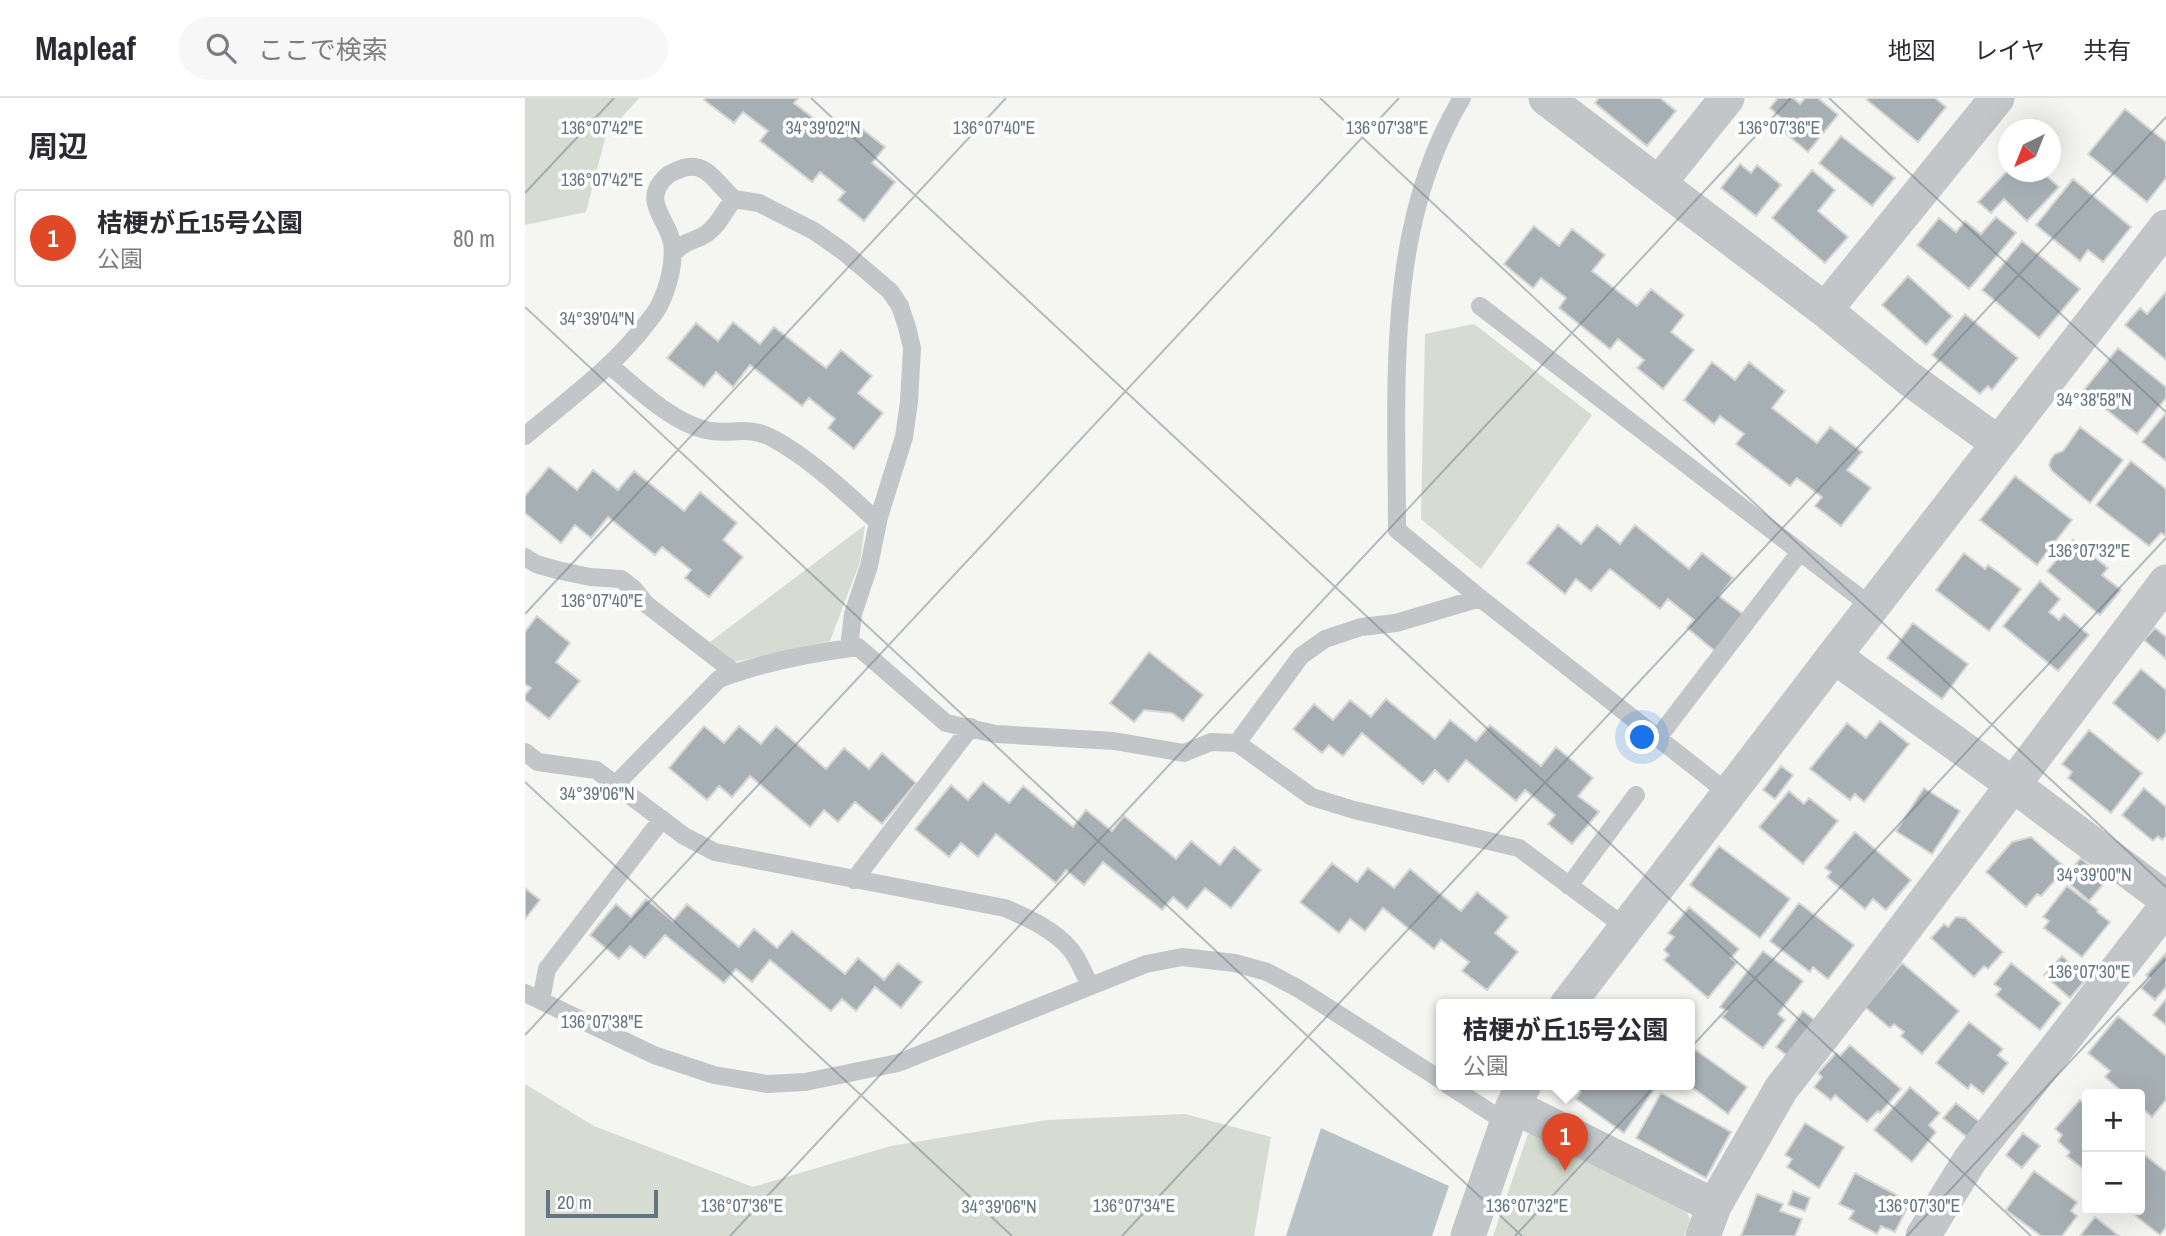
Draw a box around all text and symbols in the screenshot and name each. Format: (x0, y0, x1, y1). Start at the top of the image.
search box (178, 17, 668, 80)
text: Mapleaf (35, 26, 136, 70)
icon: search (202, 29, 240, 67)
text: ここで検索 (258, 32, 388, 67)
text: 地図 (1888, 34, 1936, 66)
text: レイヤ (1974, 34, 2045, 66)
text: 共有 (2083, 34, 2131, 66)
text: 136°07'42"E (561, 115, 643, 140)
text: 34°39'02"N (785, 115, 861, 140)
text: 136°07'40"E (953, 115, 1035, 140)
text: 136°07'38"E (1346, 115, 1428, 140)
text: 136°07'36"E (1738, 115, 1820, 140)
north arrow (1998, 119, 2061, 182)
text: 周辺 (28, 126, 88, 166)
text: 136°07'42"E (561, 167, 643, 192)
text: 桔梗が丘15号公園 (97, 205, 303, 240)
text: 1 (48, 223, 58, 254)
text: 80 m (453, 223, 495, 254)
text: 公園 (97, 243, 143, 274)
text: 34°39'04"N (559, 306, 635, 331)
text: 34°38'58"N (2056, 387, 2132, 412)
text: 136°07'32"E (2048, 538, 2130, 563)
text: 136°07'40"E (561, 588, 643, 613)
your location (1625, 720, 1659, 754)
text: 34°39'06"N (559, 781, 635, 806)
text: 34°39'00"N (2056, 862, 2132, 887)
text: 136°07'30"E (2048, 959, 2130, 984)
popup (1436, 999, 1695, 1090)
text: 136°07'38"E (561, 1009, 643, 1034)
text: 桔梗が丘15号公園 (1463, 1012, 1668, 1047)
text: 公園 (1463, 1050, 1509, 1081)
map controls (2082, 1089, 2145, 1215)
button: + (2082, 1089, 2145, 1152)
pin: 1 (1542, 1113, 1588, 1171)
button: − (2082, 1152, 2145, 1215)
scale bar (546, 1187, 658, 1219)
text: 20 m (557, 1189, 592, 1215)
text: 136°07'36"E (701, 1193, 783, 1218)
text: 136°07'34"E (1093, 1193, 1175, 1218)
text: 136°07'32"E (1486, 1193, 1568, 1218)
text: 136°07'30"E (1878, 1193, 1960, 1218)
text: 34°39'06"N (961, 1194, 1037, 1219)

